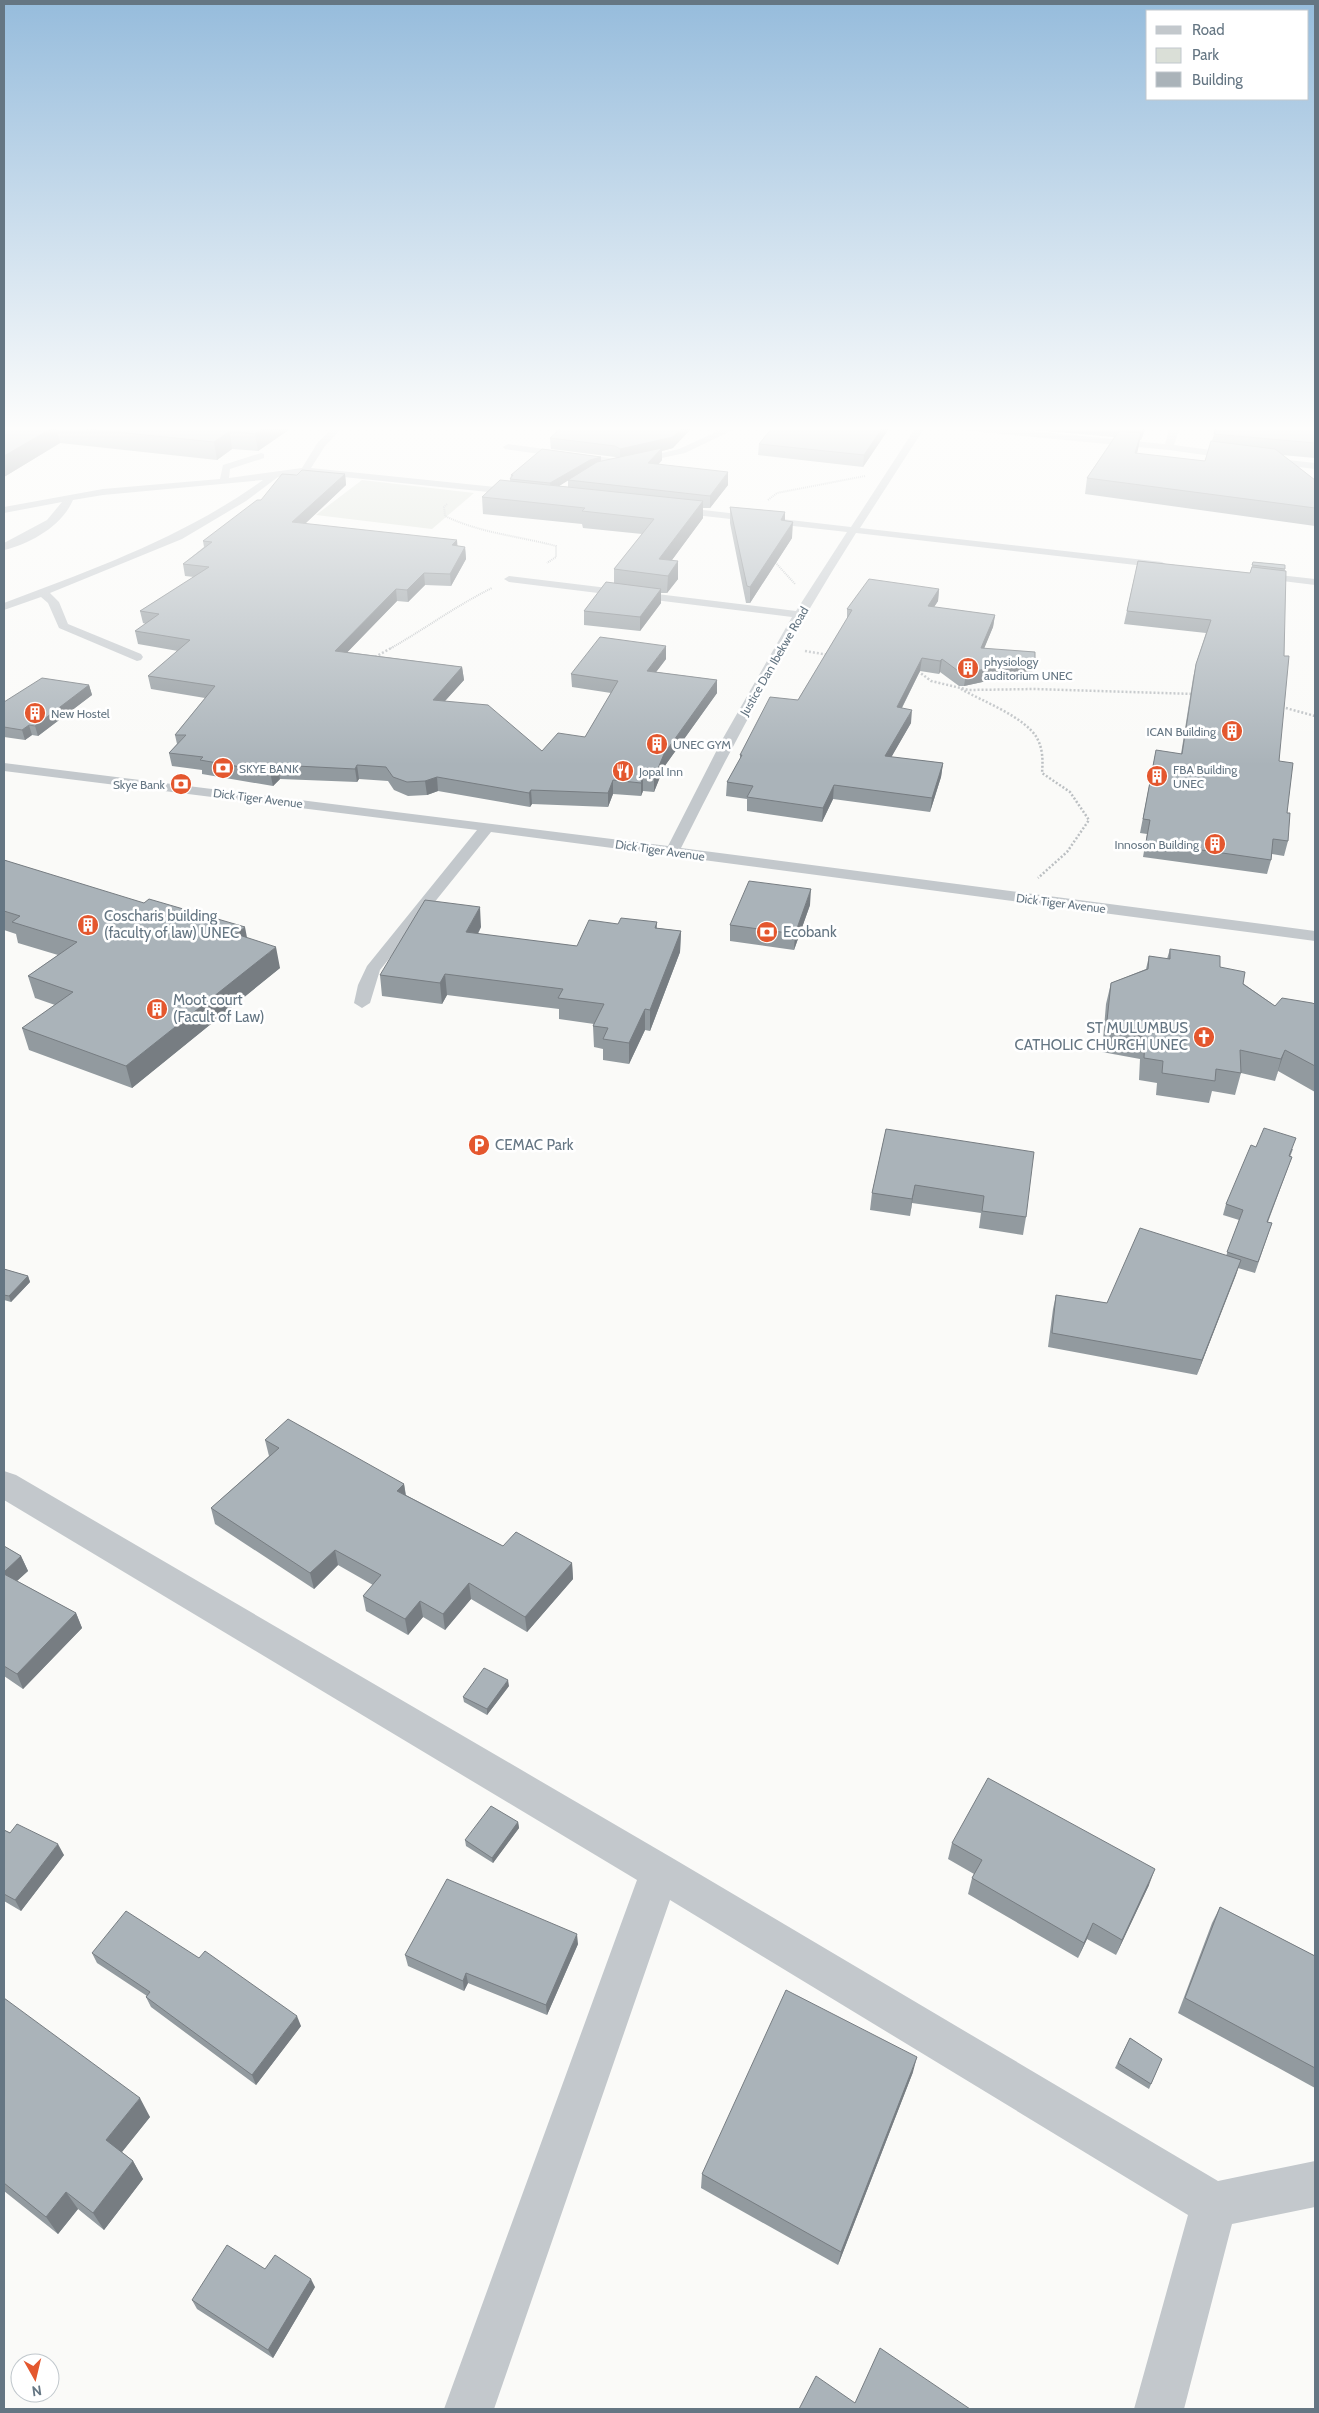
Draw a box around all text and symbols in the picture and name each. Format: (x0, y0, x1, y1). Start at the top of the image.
legend (1146, 10, 1309, 100)
text: Road (1192, 21, 1225, 39)
text: Park (1192, 46, 1219, 64)
text: Building (1192, 71, 1243, 89)
street label: Justice Dan Ibekwe Road (736, 604, 811, 719)
place label: physiology auditorium UNEC (984, 654, 1073, 683)
building icon: physiology auditorium UNEC (956, 656, 980, 680)
building icon: New Hostel (23, 701, 47, 725)
place label: New Hostel (51, 706, 110, 721)
building icon: ICAN Building (1220, 719, 1244, 743)
place label: ICAN Building (1146, 724, 1217, 739)
building icon: UNEC GYM (645, 732, 669, 756)
place label: UNEC GYM (673, 737, 731, 752)
bank icon: SKYE BANK (211, 756, 235, 780)
restaurant icon: Jopal Inn (611, 759, 635, 783)
place label: SKYE BANK (239, 761, 299, 776)
place label: FBA Building UNEC (1173, 762, 1238, 791)
place label: Jopal Inn (638, 764, 683, 779)
building icon: FBA Building UNEC (1145, 764, 1169, 788)
bank icon: Skye Bank (169, 772, 193, 796)
place label: Skye Bank (113, 777, 166, 792)
street label: Dick Tiger Avenue (212, 785, 304, 811)
building icon: Innoson Building (1203, 832, 1227, 856)
street label: Dick Tiger Avenue (614, 836, 706, 864)
place label: Innoson Building (1114, 837, 1200, 852)
street label: Dick Tiger Avenue (1015, 890, 1107, 916)
place label: Coscharis building (faculty of law) UNEC (104, 907, 239, 942)
building icon: Coscharis building (faculty of law) UNEC (76, 913, 100, 937)
bank icon: Ecobank (755, 920, 779, 944)
place label: Ecobank (783, 923, 837, 941)
place label: Moot court (Facult of Law) (173, 991, 265, 1026)
building icon: Moot court (Facult of Law) (145, 997, 169, 1021)
place label: ST MULUMBUS CATHOLIC CHURCH UNEC (1014, 1019, 1188, 1054)
church icon: ST MULUMBUS CATHOLIC CHURCH UNEC (1192, 1025, 1216, 1049)
parking icon: CEMAC Park (467, 1133, 491, 1157)
place label: CEMAC Park (495, 1136, 574, 1154)
north arrow (10, 2353, 60, 2403)
text: N (31, 2381, 43, 2400)

